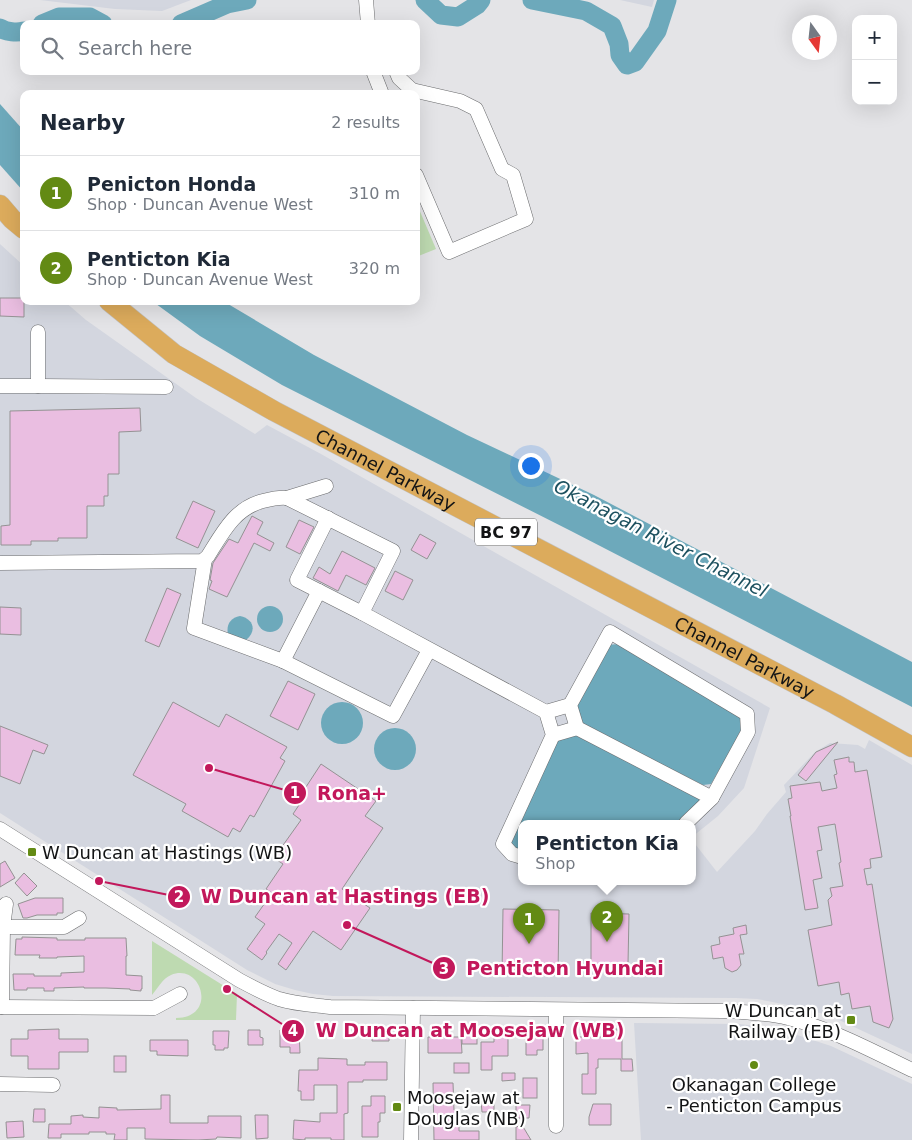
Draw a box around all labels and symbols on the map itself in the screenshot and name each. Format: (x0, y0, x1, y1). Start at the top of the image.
north arrow (792, 15, 837, 60)
street label: Channel Parkway (312, 424, 460, 515)
your location (518, 453, 544, 479)
water label: Okanagan River Channel (551, 475, 772, 602)
road number: BC 97 (475, 518, 537, 546)
street label: Channel Parkway (671, 612, 819, 702)
callout: Rona+ (282, 776, 397, 810)
text: Rona+ (317, 782, 387, 804)
text: 1 (290, 784, 300, 802)
place label: W Duncan at Hastings (WB) (42, 842, 292, 863)
marker: W Duncan at Hastings (WB) (26, 846, 38, 858)
callout: W Duncan at Hastings (EB) (166, 880, 500, 914)
text: W Duncan at Hastings (EB) (201, 885, 489, 907)
text: 2 (174, 888, 184, 906)
pin: 2 (591, 901, 623, 942)
pin: 1 (513, 903, 545, 944)
callout: Penticton Hyundai (432, 951, 674, 985)
text: Penticton Hyundai (466, 957, 664, 979)
text: 3 (439, 960, 449, 978)
place label: W Duncan at Railway (EB) (725, 1000, 841, 1042)
callout: W Duncan at Moosejaw (WB) (280, 1014, 634, 1048)
marker: W Duncan at Railway (EB) (845, 1014, 857, 1026)
text: W Duncan at Moosejaw (WB) (316, 1019, 624, 1041)
text: 4 (288, 1022, 298, 1040)
marker: Okanagan College - Penticton Campus (748, 1059, 760, 1071)
place label: Okanagan College - Penticton Campus (666, 1074, 842, 1116)
place label: Moosejaw at Douglas (NB) (407, 1087, 526, 1129)
marker: Moosejaw at Douglas (NB) (391, 1101, 403, 1113)

